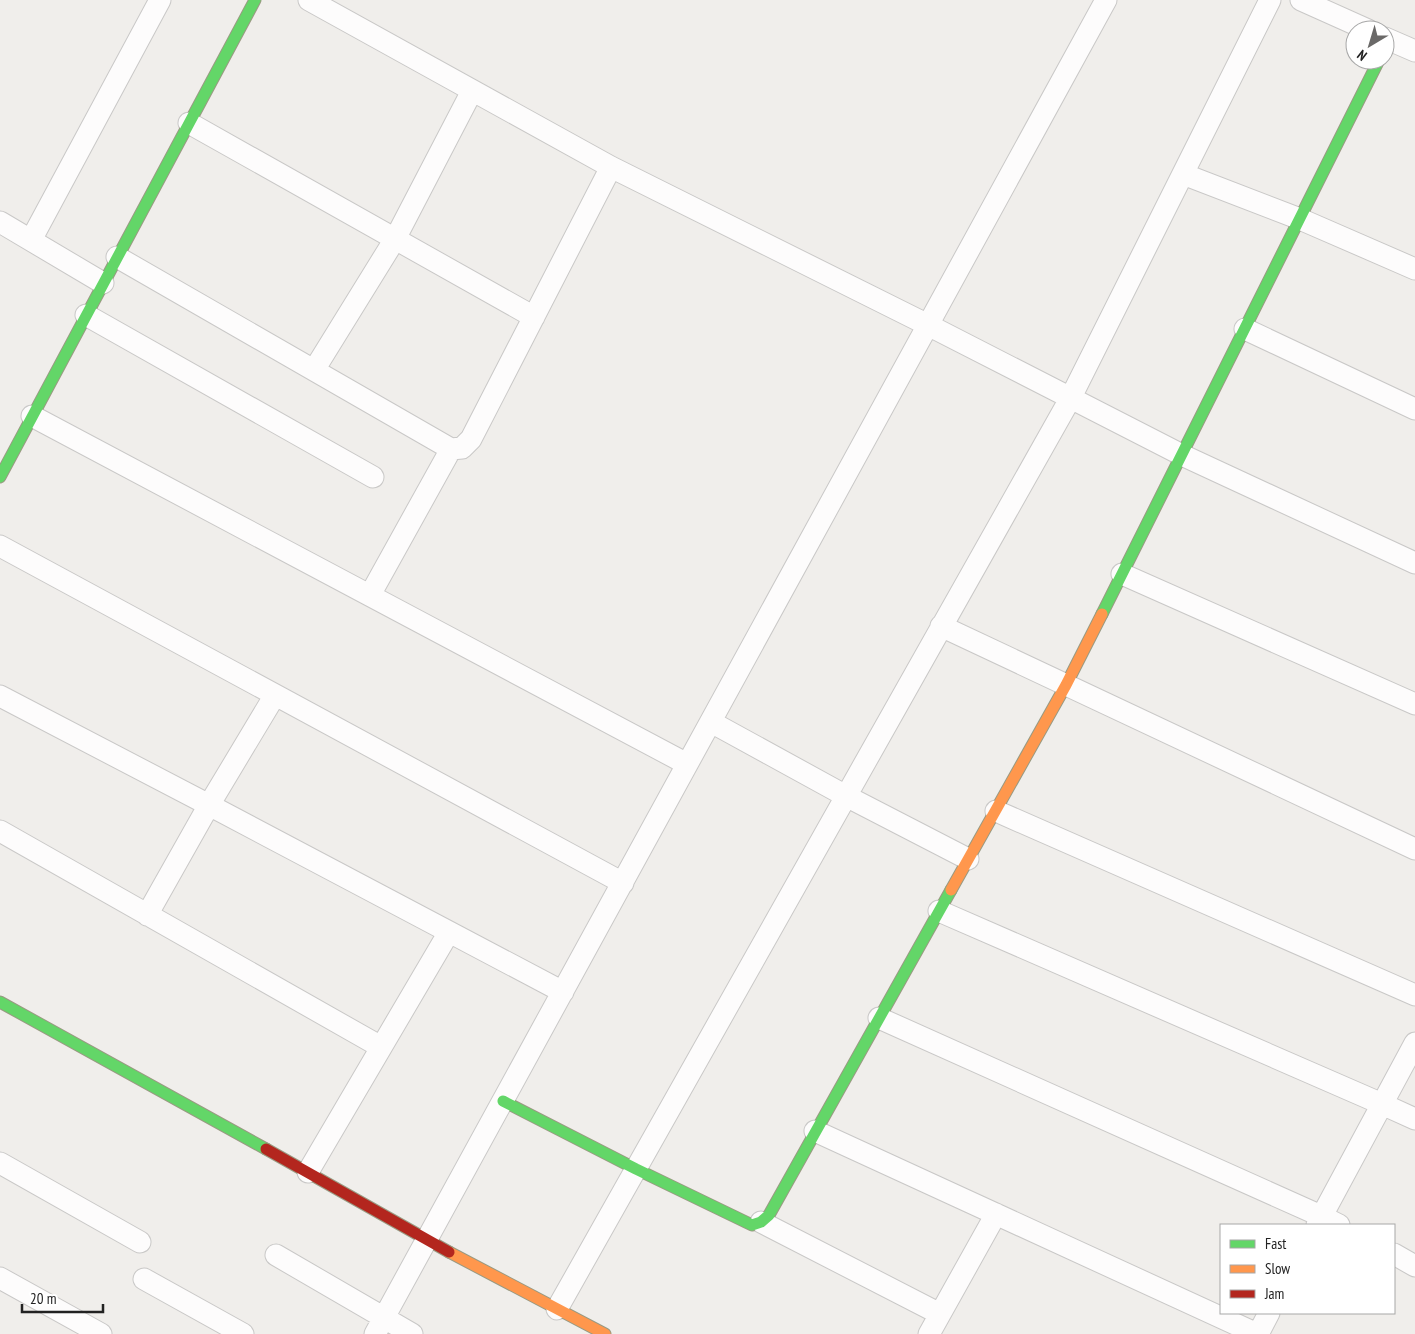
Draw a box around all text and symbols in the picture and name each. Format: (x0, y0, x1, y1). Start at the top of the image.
north arrow (1345, 20, 1395, 70)
text: N (1353, 46, 1371, 65)
legend (1220, 1224, 1395, 1314)
text: Fast (1265, 1234, 1286, 1253)
text: Slow (1265, 1259, 1290, 1278)
scale bar (22, 1282, 104, 1314)
text: Jam (1264, 1284, 1284, 1303)
text: 20 m (30, 1289, 56, 1308)

